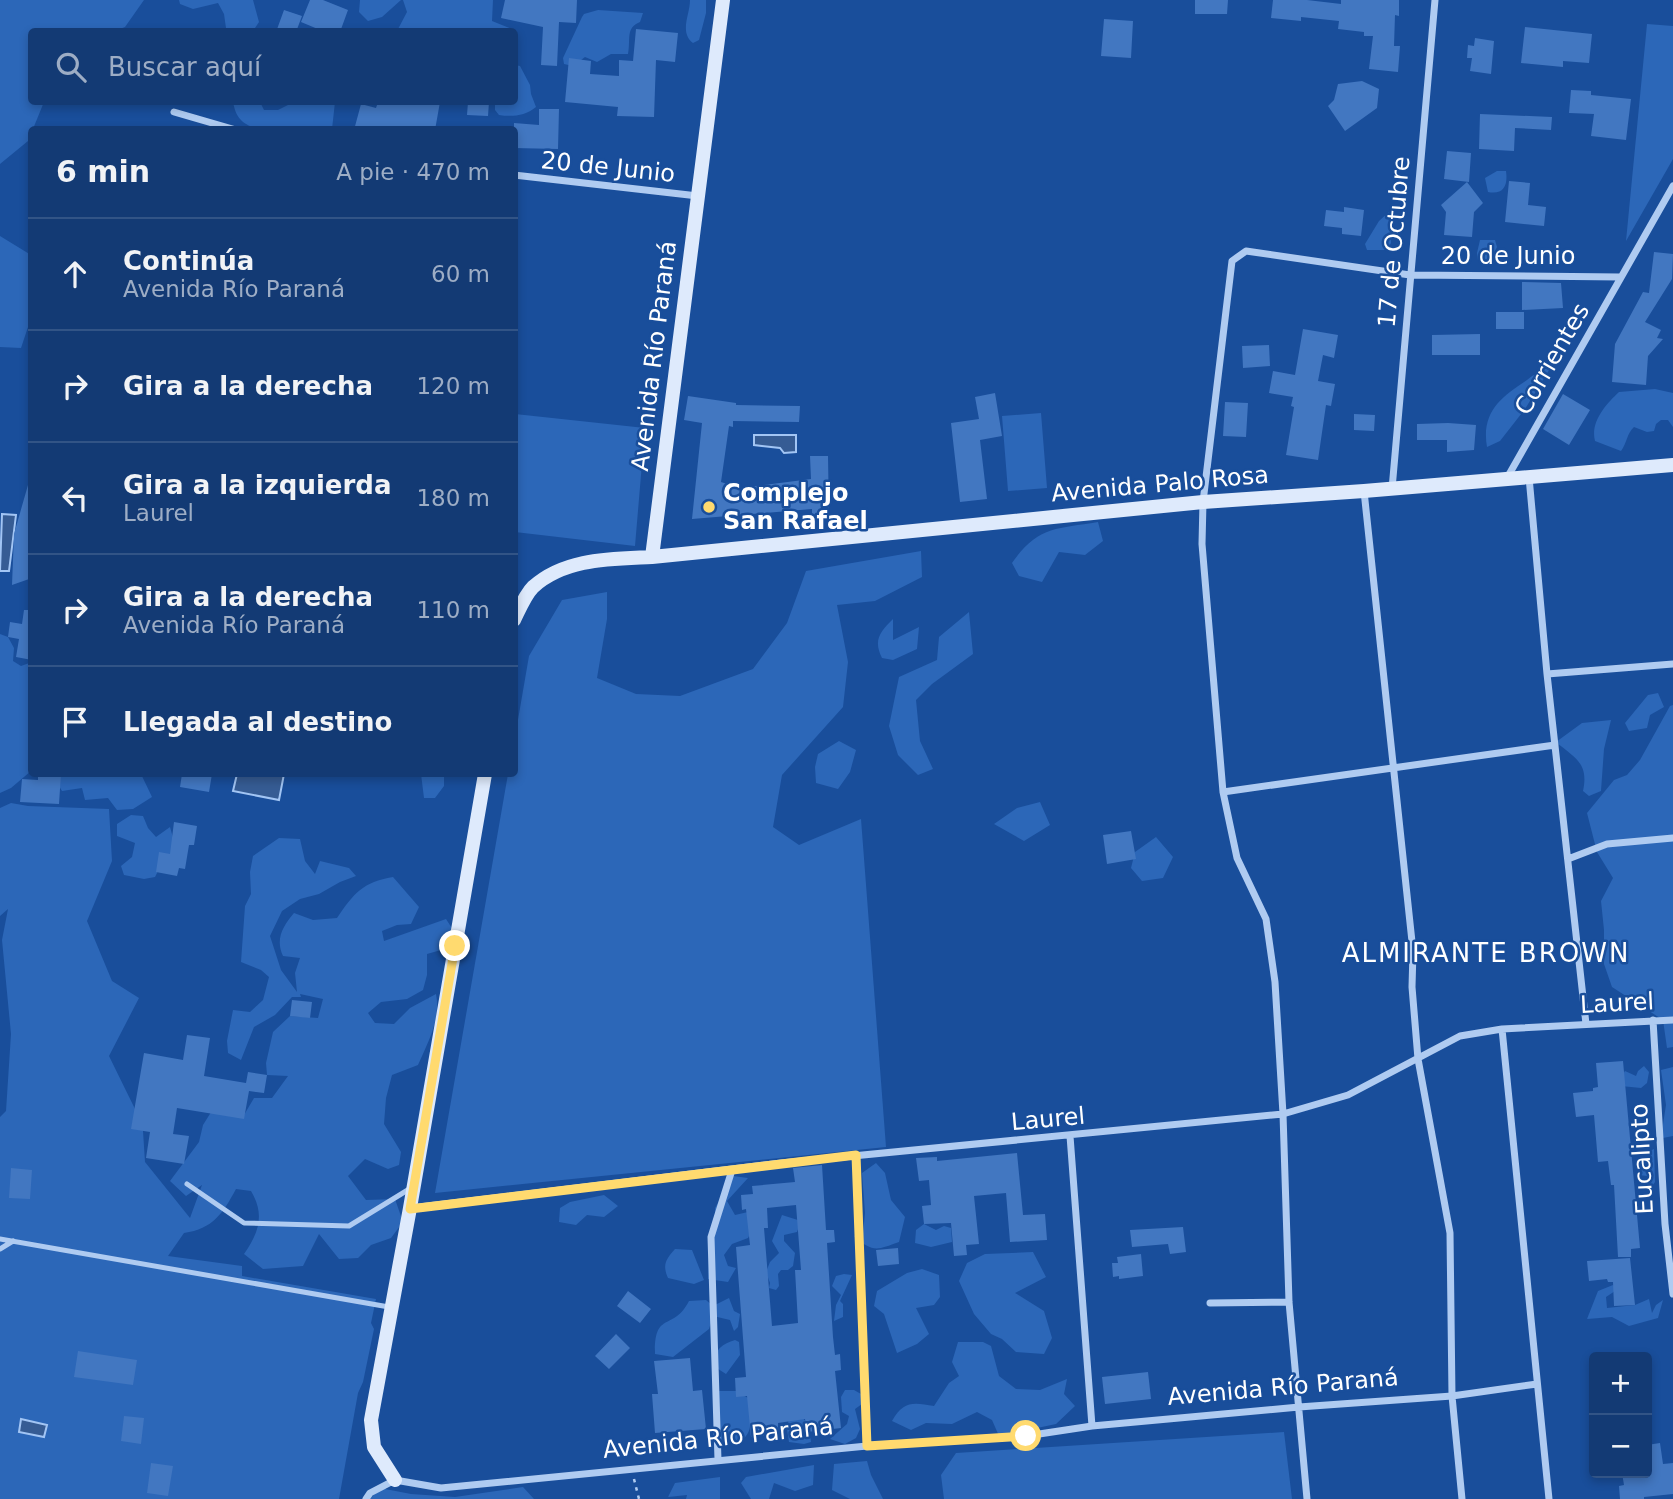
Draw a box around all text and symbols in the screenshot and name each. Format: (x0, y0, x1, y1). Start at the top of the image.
search box (28, 28, 518, 105)
icon: search (52, 48, 90, 86)
text: Buscar aquí (108, 52, 261, 82)
street label: 20 de Junio (540, 146, 676, 188)
text: 6 min (56, 154, 150, 189)
street label: 17 de Octubre (1373, 155, 1415, 329)
text: A pie · 470 m (336, 159, 490, 185)
street label: Avenida Río Paraná (626, 239, 682, 473)
street label: 20 de Junio (1441, 242, 1575, 270)
text: Continúa (123, 246, 254, 276)
icon: ahead (56, 255, 94, 293)
text: 60 m (431, 261, 490, 287)
text: Avenida Río Paraná (123, 276, 345, 302)
street label: Corrientes (1509, 298, 1595, 420)
icon: right (56, 367, 94, 405)
text: Gira a la derecha (123, 371, 373, 401)
text: 120 m (416, 373, 490, 399)
street label: Avenida Palo Rosa (1050, 461, 1270, 507)
text: Gira a la izquierda (123, 470, 391, 500)
icon: left (56, 479, 94, 517)
place label: Complejo San Rafael (723, 479, 868, 535)
text: 180 m (416, 485, 490, 511)
marker: Complejo San Rafael (701, 499, 717, 515)
text: Laurel (123, 500, 194, 526)
text: Gira a la derecha (123, 582, 373, 612)
icon: right (56, 591, 94, 629)
text: 110 m (416, 597, 490, 623)
text: Avenida Río Paraná (123, 612, 345, 638)
icon: arrive (56, 703, 94, 741)
text: Llegada al destino (123, 707, 392, 737)
route end (439, 930, 470, 961)
district label: ALMIRANTE BROWN (1342, 938, 1630, 968)
street label: Laurel (1579, 987, 1655, 1019)
street label: Laurel (1010, 1102, 1086, 1136)
street label: Eucalipto (1625, 1103, 1659, 1215)
map controls (1589, 1352, 1652, 1478)
button: + (1589, 1352, 1652, 1415)
street label: Avenida Río Paraná (1166, 1363, 1400, 1411)
street label: Avenida Río Paraná (601, 1412, 835, 1464)
button: − (1589, 1415, 1652, 1478)
route start (1010, 1420, 1041, 1451)

